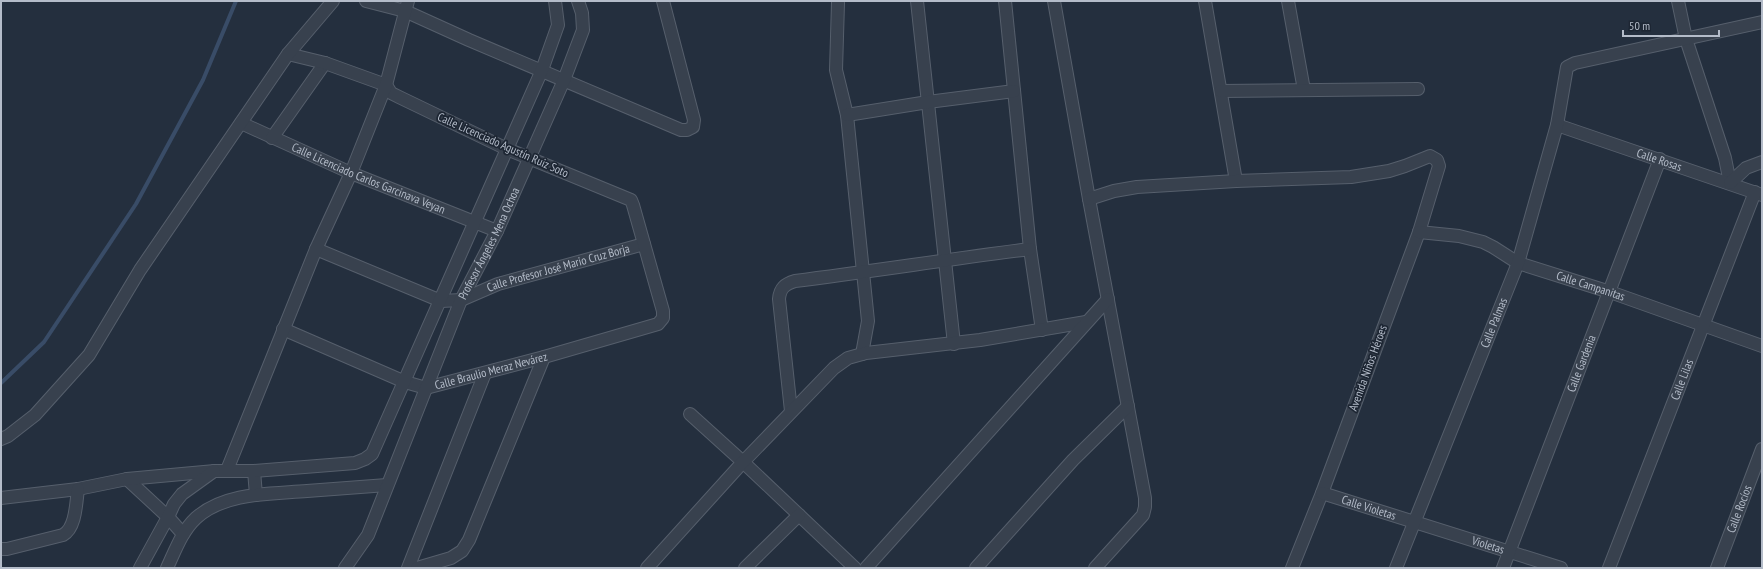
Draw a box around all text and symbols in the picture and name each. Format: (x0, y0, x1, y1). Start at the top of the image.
scale bar (1623, 12, 1719, 38)
text: 50 m (1629, 18, 1650, 33)
street label: Calle Licenciado Agustín Ruiz Soto (435, 109, 571, 180)
street label: Calle Licenciado Carlos Garcinava Veyan (290, 139, 447, 217)
street label: Calle Rosas (1635, 145, 1684, 174)
street label: Profesor Ángeles Mena Ochoa (455, 185, 522, 302)
street label: Calle Profesor José Mario Cruz Borja (484, 240, 631, 295)
street label: Calle Campanitas (1555, 268, 1627, 304)
street label: Calle Palmas (1477, 295, 1510, 350)
street label: Avenida Niños Héroes (1345, 323, 1390, 413)
street label: Calle Gardenia (1563, 332, 1599, 394)
street label: Calle Braulio Meraz Nevárez (433, 348, 549, 392)
street label: Calle Lilas (1667, 357, 1696, 402)
street label: Calle Rocíos (1723, 483, 1755, 535)
street label: Calle Violetas (1340, 492, 1398, 523)
street label: Violetas (1469, 532, 1506, 557)

